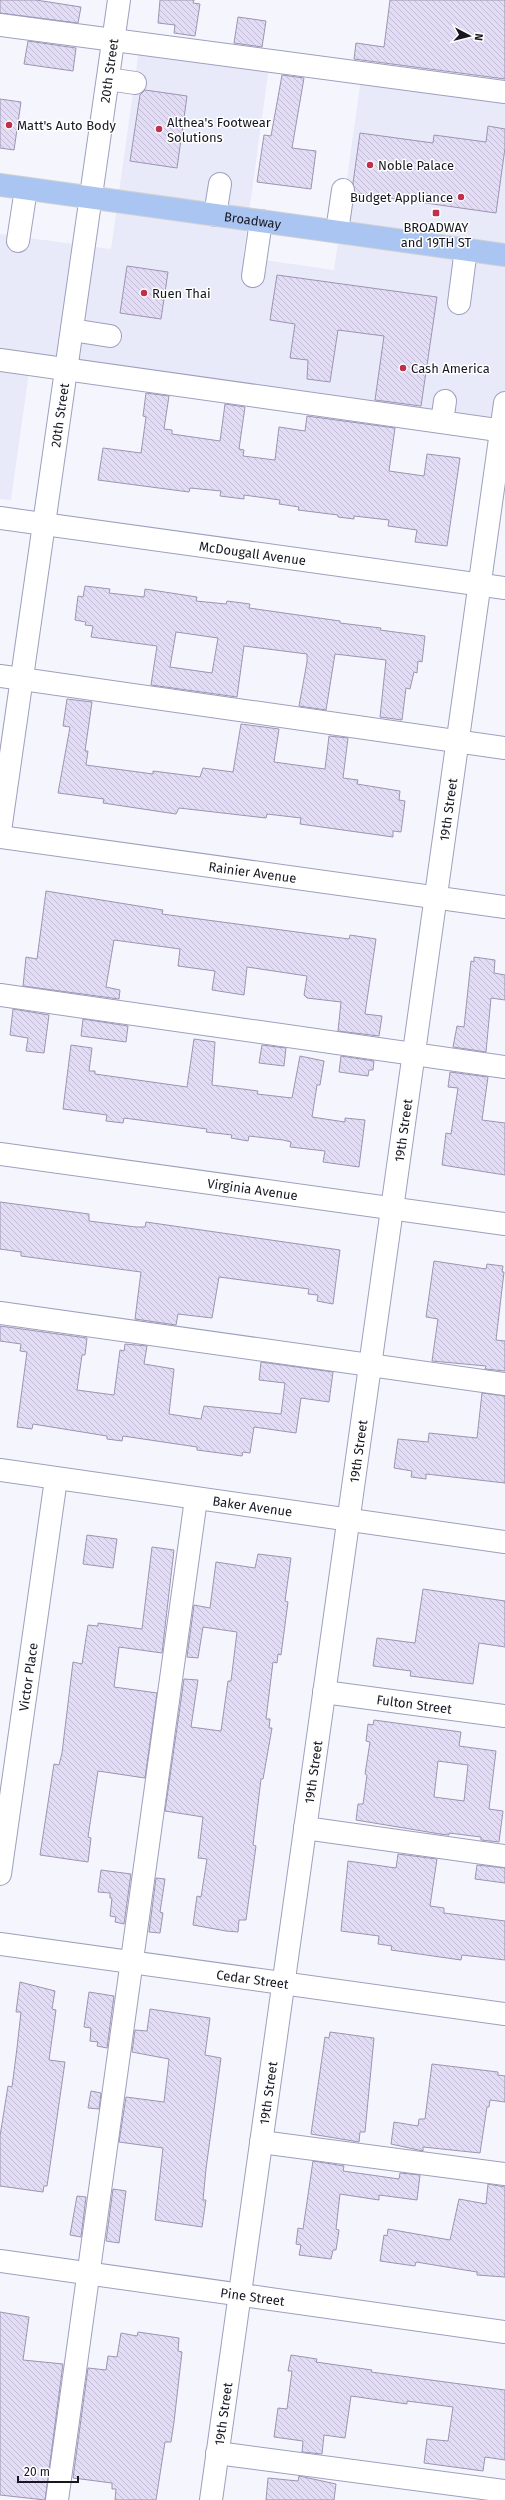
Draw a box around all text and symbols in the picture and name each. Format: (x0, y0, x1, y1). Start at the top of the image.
north arrow (449, 16, 489, 56)
text: N (472, 33, 485, 42)
street label: 20th Street (97, 37, 121, 104)
place label: Althea's Footwear Solutions (167, 115, 271, 145)
place label: Matt's Auto Body (17, 118, 116, 133)
marker: Matt's Auto Body (4, 120, 14, 130)
marker: Althea's Footwear Solutions (154, 124, 164, 134)
place label: Noble Palace (378, 158, 454, 173)
marker: Noble Palace (365, 160, 375, 170)
place label: Budget Appliance (350, 190, 453, 205)
marker: Budget Appliance (456, 192, 466, 202)
marker: BROADWAY and 19TH ST (431, 208, 441, 218)
street label: Broadway (223, 209, 283, 232)
place label: BROADWAY and 19TH ST (401, 220, 472, 250)
place label: Ruen Thai (152, 286, 211, 301)
marker: Ruen Thai (139, 288, 149, 298)
place label: Cash America (411, 361, 490, 376)
marker: Cash America (398, 363, 408, 373)
street label: 20th Street (48, 382, 72, 448)
street label: McDougall Avenue (198, 539, 307, 568)
street label: 19th Street (437, 777, 460, 842)
street label: Rainier Avenue (208, 859, 297, 886)
street label: 19th Street (392, 1098, 415, 1163)
street label: Virginia Avenue (206, 1176, 299, 1203)
street label: 19th Street (347, 1419, 370, 1484)
street label: Baker Avenue (212, 1493, 293, 1520)
street label: Victor Place (16, 1642, 41, 1712)
street label: Fulton Street (376, 1692, 453, 1717)
street label: 19th Street (302, 1739, 325, 1805)
street label: Cedar Street (215, 1967, 290, 1992)
street label: 19th Street (257, 2060, 280, 2126)
street label: Pine Street (219, 2285, 286, 2309)
street label: 19th Street (212, 2381, 235, 2446)
scale bar (18, 2458, 78, 2484)
text: 20 m (24, 2465, 50, 2479)

